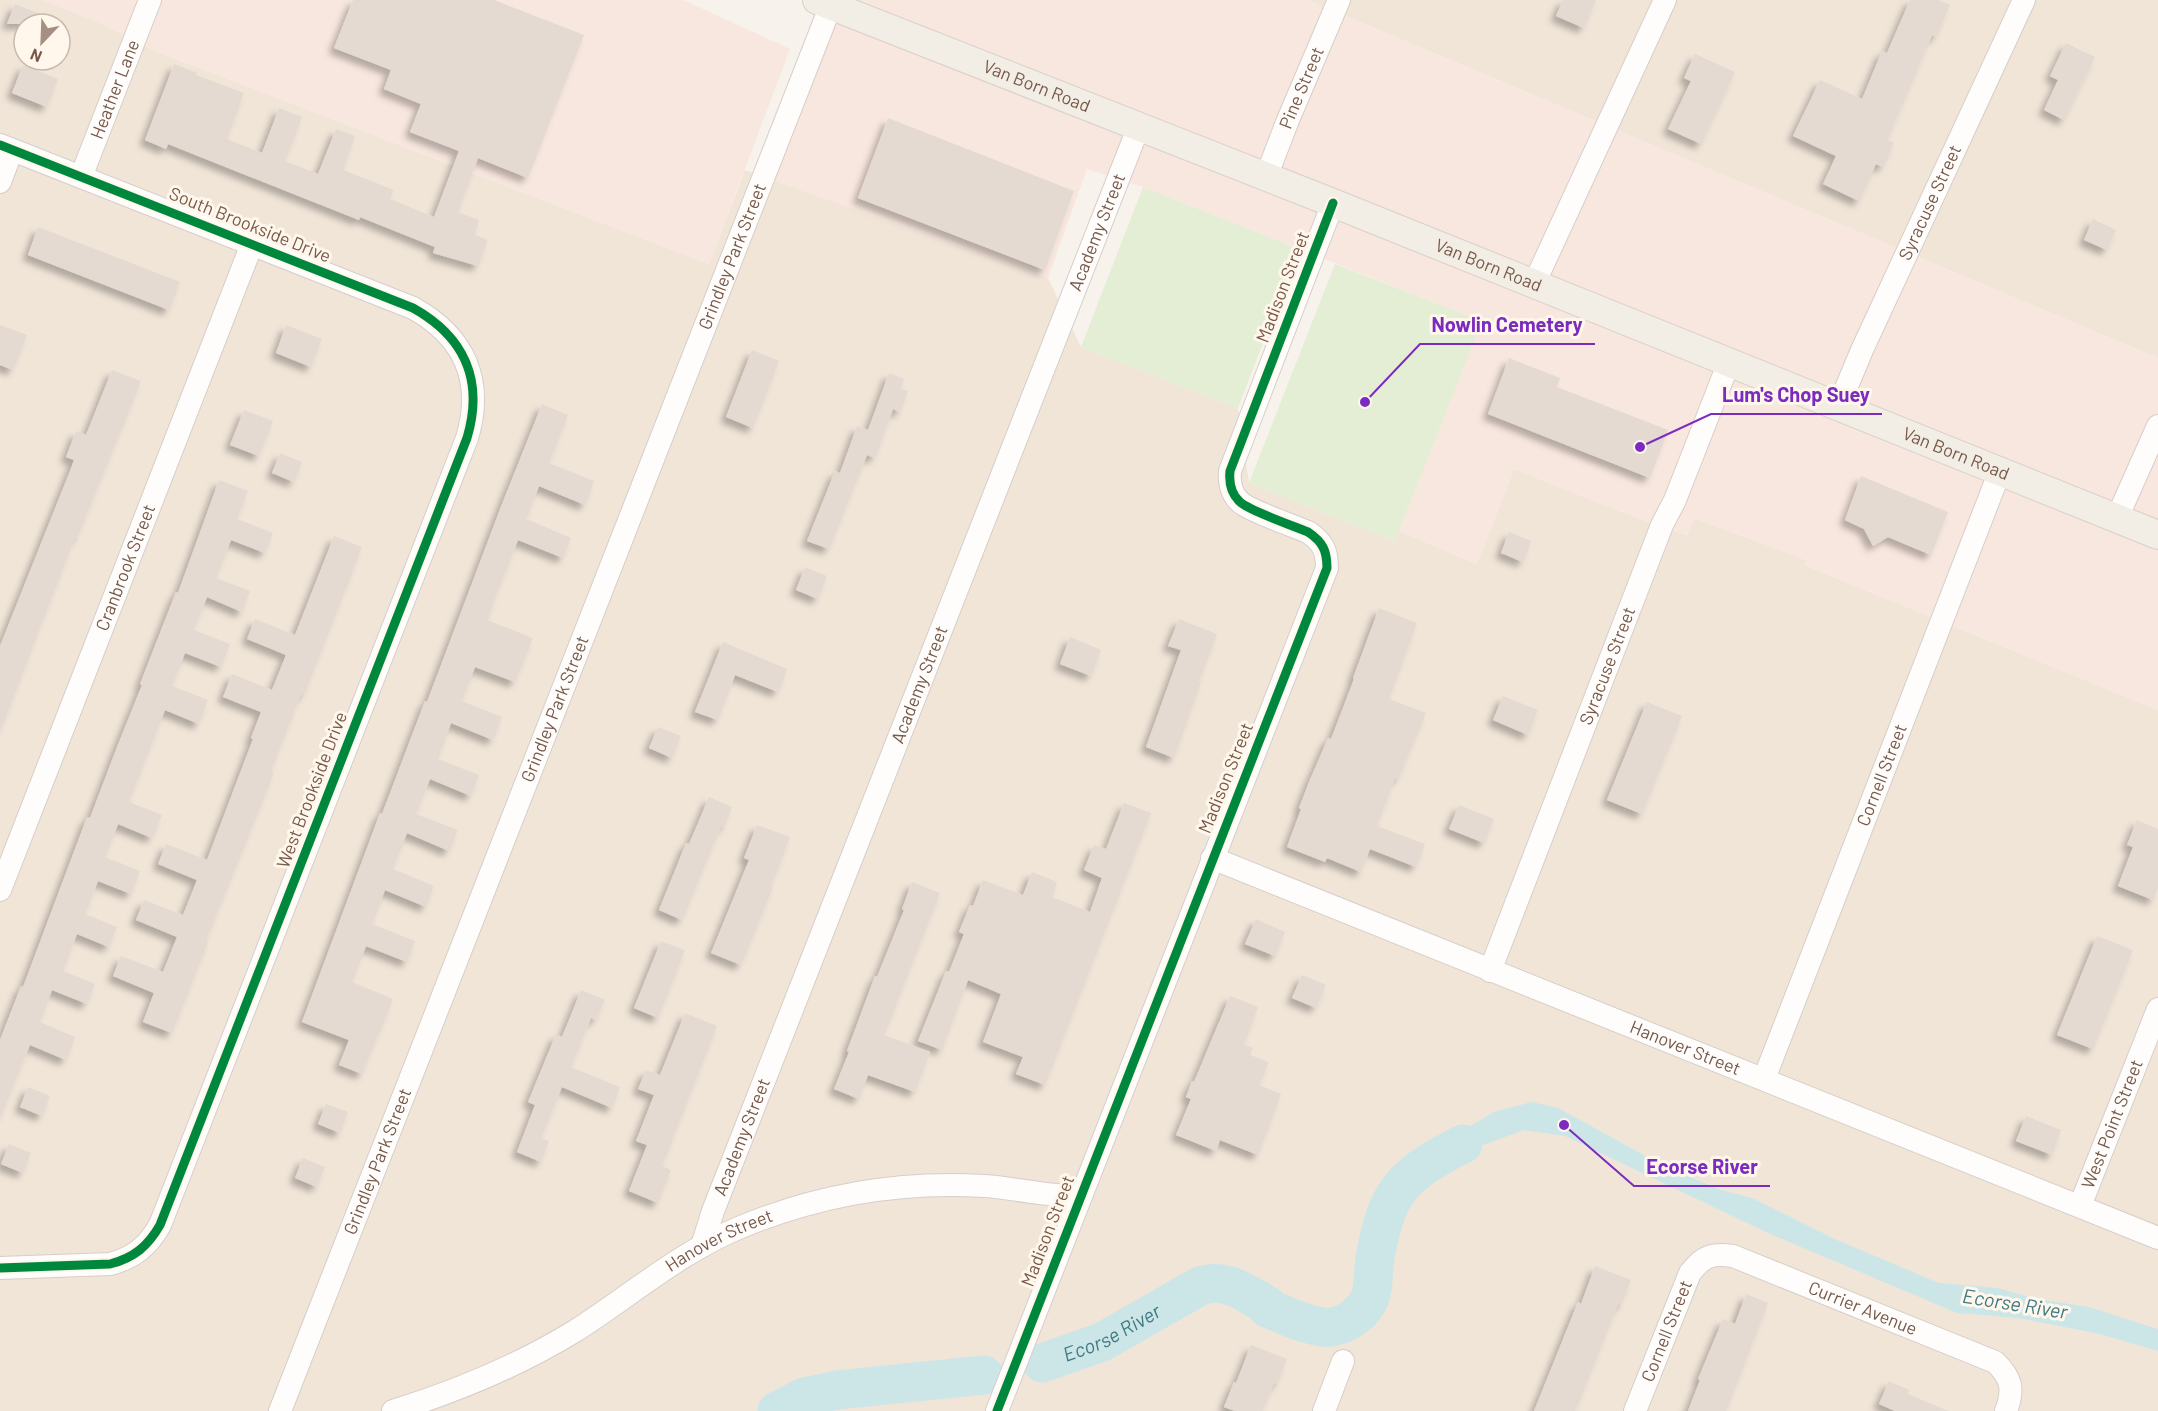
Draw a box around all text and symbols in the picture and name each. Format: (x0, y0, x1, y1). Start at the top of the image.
north arrow (12, 12, 72, 72)
street label: Heather Lane (85, 36, 144, 142)
street label: Pine Street (1274, 43, 1328, 132)
text: N (27, 45, 45, 67)
street label: Van Born Road (980, 55, 1094, 116)
street label: Syracuse Street (1893, 141, 1965, 263)
street label: Academy Street (1063, 170, 1129, 294)
street label: Grindley Park Street (693, 180, 770, 332)
street label: South Brookside Drive (166, 182, 334, 267)
street label: Madison Street (1251, 228, 1313, 345)
street label: Van Born Road (1432, 233, 1545, 296)
callout: Nowlin Cemetery (1420, 306, 1595, 344)
text: Nowlin Cemetery (1431, 312, 1583, 336)
callout: Lum's Chop Suey (1711, 376, 1882, 414)
text: Lum's Chop Suey (1722, 382, 1870, 406)
street label: Van Born Road (1900, 421, 2013, 484)
street label: Cranbrook Street (90, 501, 159, 634)
street label: Syracuse Street (1574, 603, 1639, 728)
street label: Academy Street (886, 622, 952, 746)
street label: Grindley Park Street (516, 632, 593, 785)
street label: West Brookside Drive (271, 708, 351, 871)
street label: Madison Street (1193, 719, 1257, 836)
street label: Cornell Street (1851, 721, 1911, 829)
street label: Hanover Street (1627, 1015, 1744, 1079)
street label: West Point Street (2076, 1056, 2147, 1192)
street label: Academy Street (708, 1075, 774, 1199)
street label: Grindley Park Street (338, 1085, 415, 1237)
callout: Ecorse River (1634, 1148, 1770, 1186)
text: Ecorse River (1646, 1154, 1758, 1178)
street label: Madison Street (1016, 1172, 1078, 1289)
street label: Hanover Street (661, 1204, 775, 1276)
street label: Currier Avenue (1805, 1276, 1921, 1339)
street label: Cornell Street (1636, 1277, 1696, 1385)
water label: Ecorse River (1961, 1283, 2070, 1323)
water label: Ecorse River (1059, 1298, 1165, 1366)

